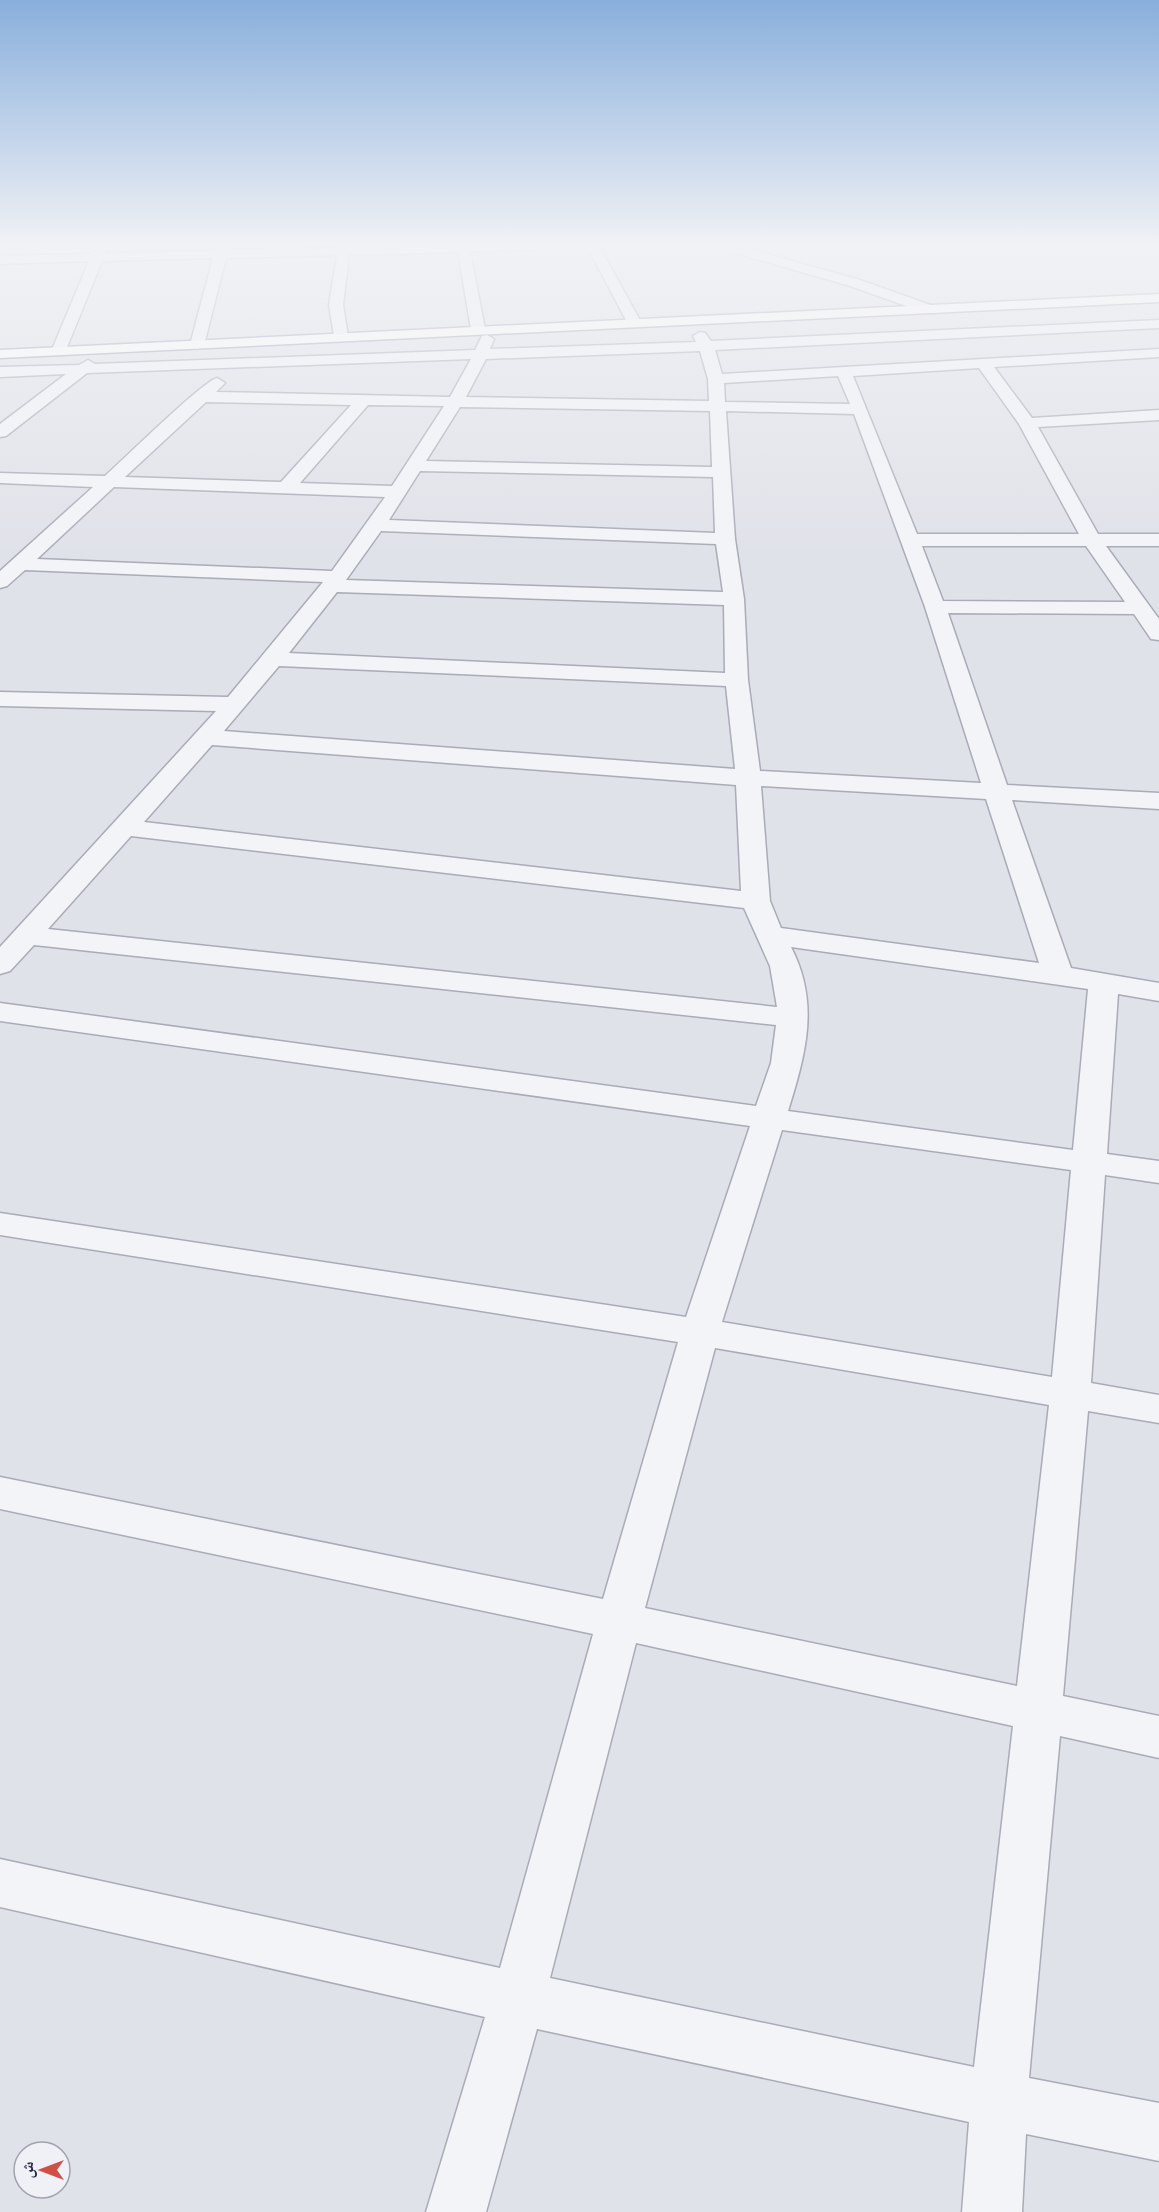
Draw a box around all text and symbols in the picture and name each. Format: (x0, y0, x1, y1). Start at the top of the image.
north arrow (12, 2140, 72, 2200)
text: ش (16, 2161, 38, 2178)

